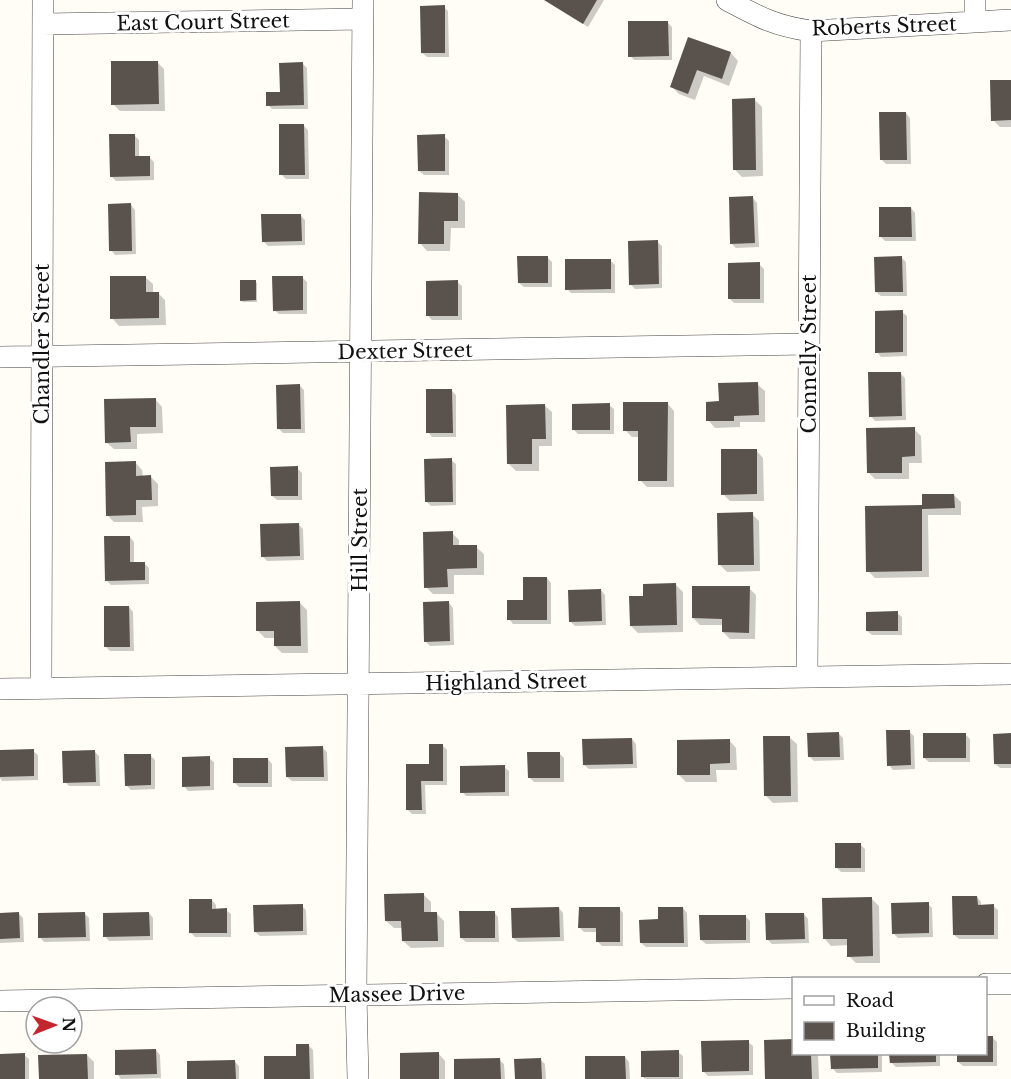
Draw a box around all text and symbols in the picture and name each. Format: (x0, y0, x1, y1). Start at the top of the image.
street label: East Court Street (116, 8, 290, 36)
street label: Roberts Street (811, 11, 957, 41)
street label: Chandler Street (30, 263, 54, 425)
street label: Connelly Street (797, 274, 821, 434)
street label: Dexter Street (337, 338, 473, 364)
street label: Hill Street (348, 487, 372, 592)
street label: Highland Street (425, 669, 588, 695)
legend (792, 977, 987, 1055)
street label: Massee Drive (328, 981, 466, 1007)
text: Road (846, 990, 894, 1012)
north arrow (24, 995, 84, 1055)
text: N (59, 1017, 79, 1032)
text: Building (846, 1020, 925, 1042)

